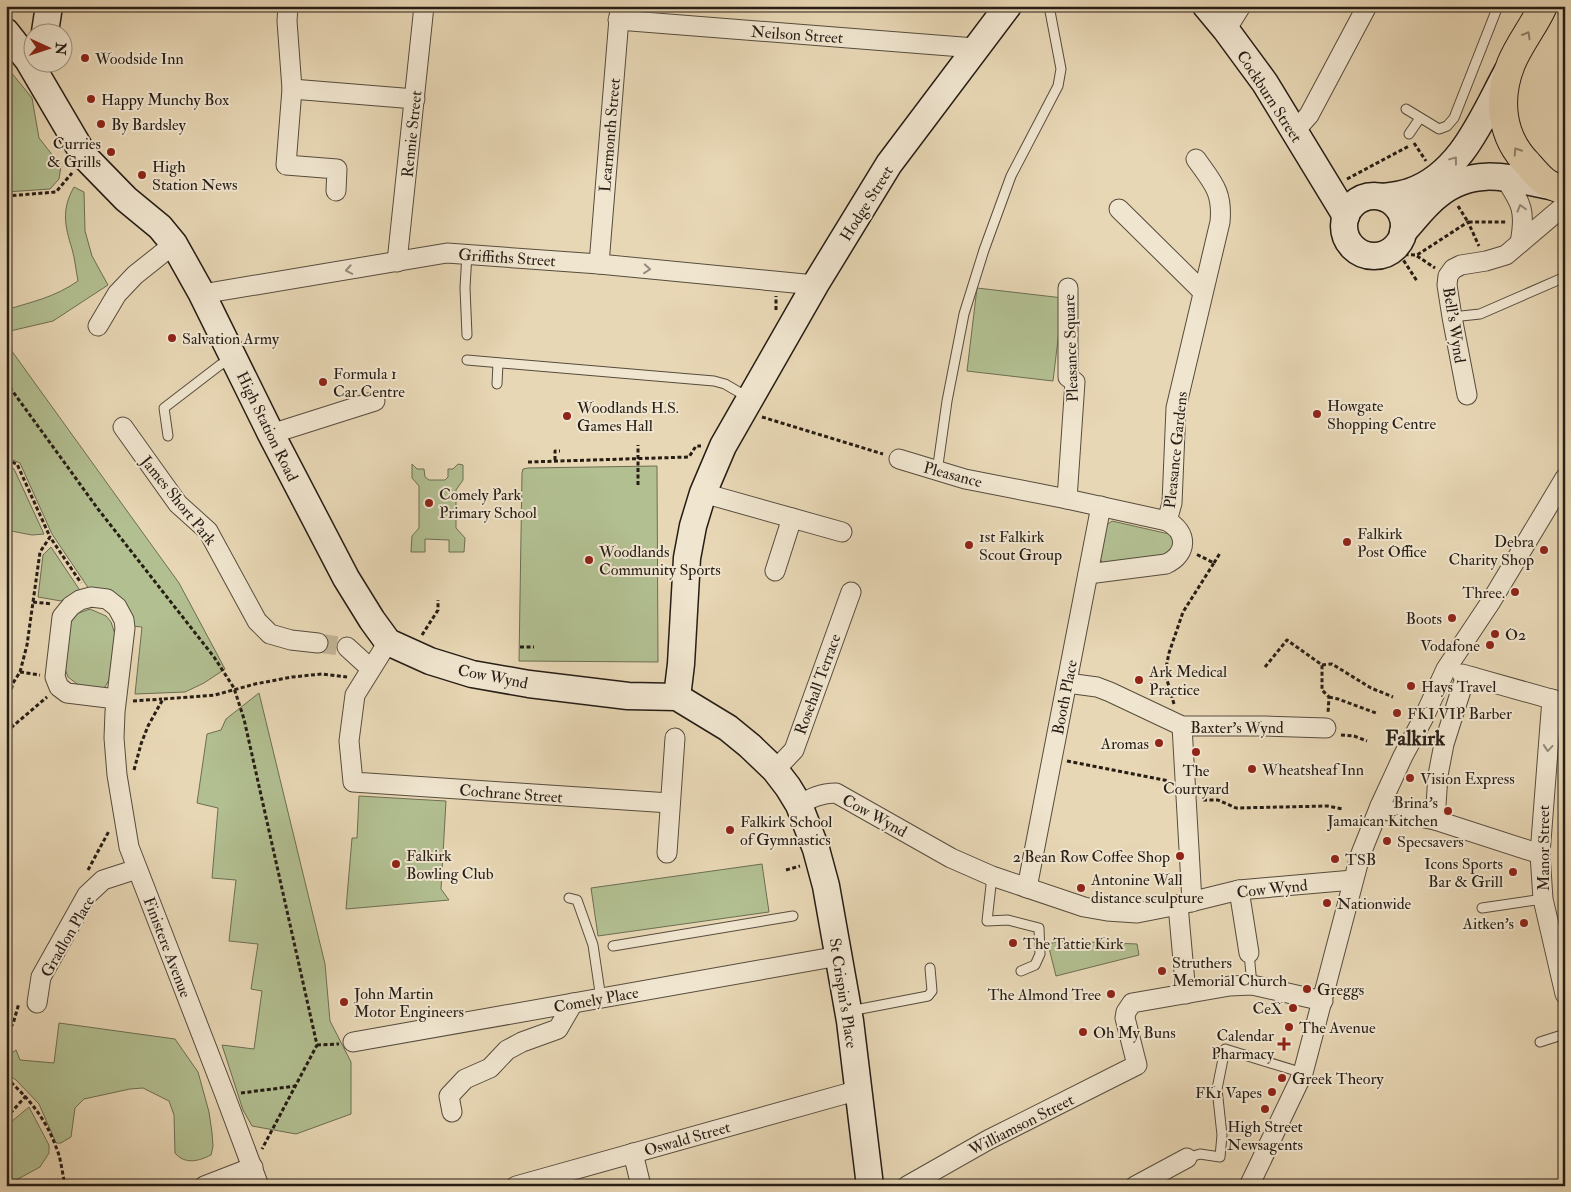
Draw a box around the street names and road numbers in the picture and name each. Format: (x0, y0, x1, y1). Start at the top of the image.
street label: Neilson Street (750, 22, 844, 48)
street label: Cockburn Street (1232, 47, 1306, 146)
street label: Learmonth Street (595, 77, 625, 193)
street label: Rennie Street (397, 90, 427, 179)
street label: Hodge Street (836, 162, 898, 245)
street label: Griffiths Street (458, 245, 556, 271)
street label: Bell's Wynd (1438, 286, 1470, 365)
street label: Pleasance Square (1059, 293, 1083, 402)
street label: High Station Road (232, 368, 302, 485)
street label: Pleasance Gardens (1160, 391, 1192, 510)
street label: James Short Park (135, 451, 221, 550)
street label: Pleasance (921, 458, 985, 492)
street label: Rosehall Terrace (790, 631, 846, 738)
street label: Booth Place (1048, 658, 1082, 736)
street label: Cow Wynd (456, 660, 530, 694)
street label: Baxter's Wynd (1190, 718, 1284, 738)
street label: Cochrane Street (459, 780, 563, 808)
street label: Cow Wynd (839, 790, 911, 842)
street label: Manor Street (1534, 805, 1554, 891)
street label: Cow Wynd (1236, 875, 1309, 903)
street label: Gradlon Place (37, 892, 99, 981)
street label: Finistere Avenue (139, 894, 196, 1001)
street label: St Crispin's Place (823, 937, 862, 1050)
street label: Comely Place (552, 983, 641, 1017)
street label: Williamson Street (965, 1090, 1077, 1160)
street label: Oswald Street (642, 1117, 733, 1161)

